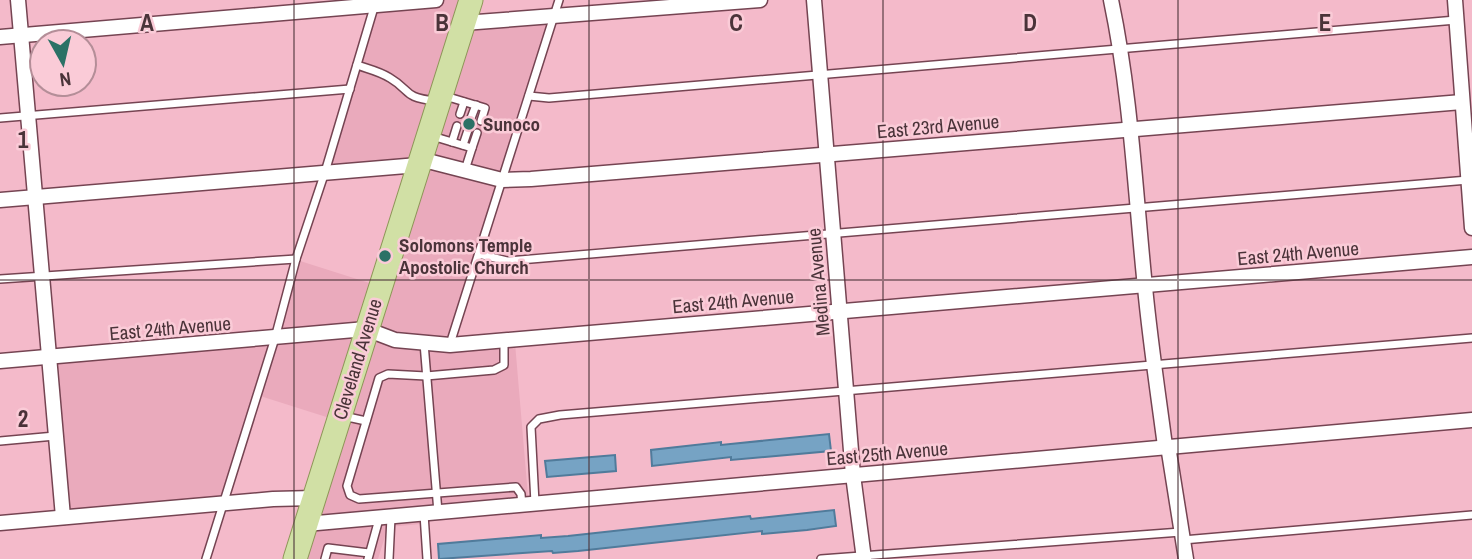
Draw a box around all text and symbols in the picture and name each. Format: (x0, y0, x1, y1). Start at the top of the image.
text: A (140, 7, 154, 38)
text: B (435, 7, 449, 38)
text: C (729, 7, 743, 38)
text: D (1023, 7, 1037, 38)
text: E (1319, 7, 1331, 38)
north arrow (28, 28, 98, 98)
text: N (58, 66, 73, 93)
street label: East 23rd Avenue (876, 108, 1000, 144)
place label: Sunoco (483, 111, 540, 137)
marker: Sunoco (461, 116, 477, 132)
text: 1 (18, 124, 29, 155)
street label: Medina Avenue (800, 227, 836, 337)
place label: Solomons Temple Apostolic Church (399, 232, 532, 280)
street label: East 24th Avenue (1236, 235, 1360, 271)
marker: Solomons Temple Apostolic Church (377, 248, 393, 264)
street label: East 24th Avenue (671, 283, 795, 319)
street label: Cleveland Avenue (326, 295, 388, 423)
street label: East 24th Avenue (108, 310, 232, 346)
text: 2 (18, 403, 28, 434)
street label: East 25th Avenue (825, 435, 949, 471)

